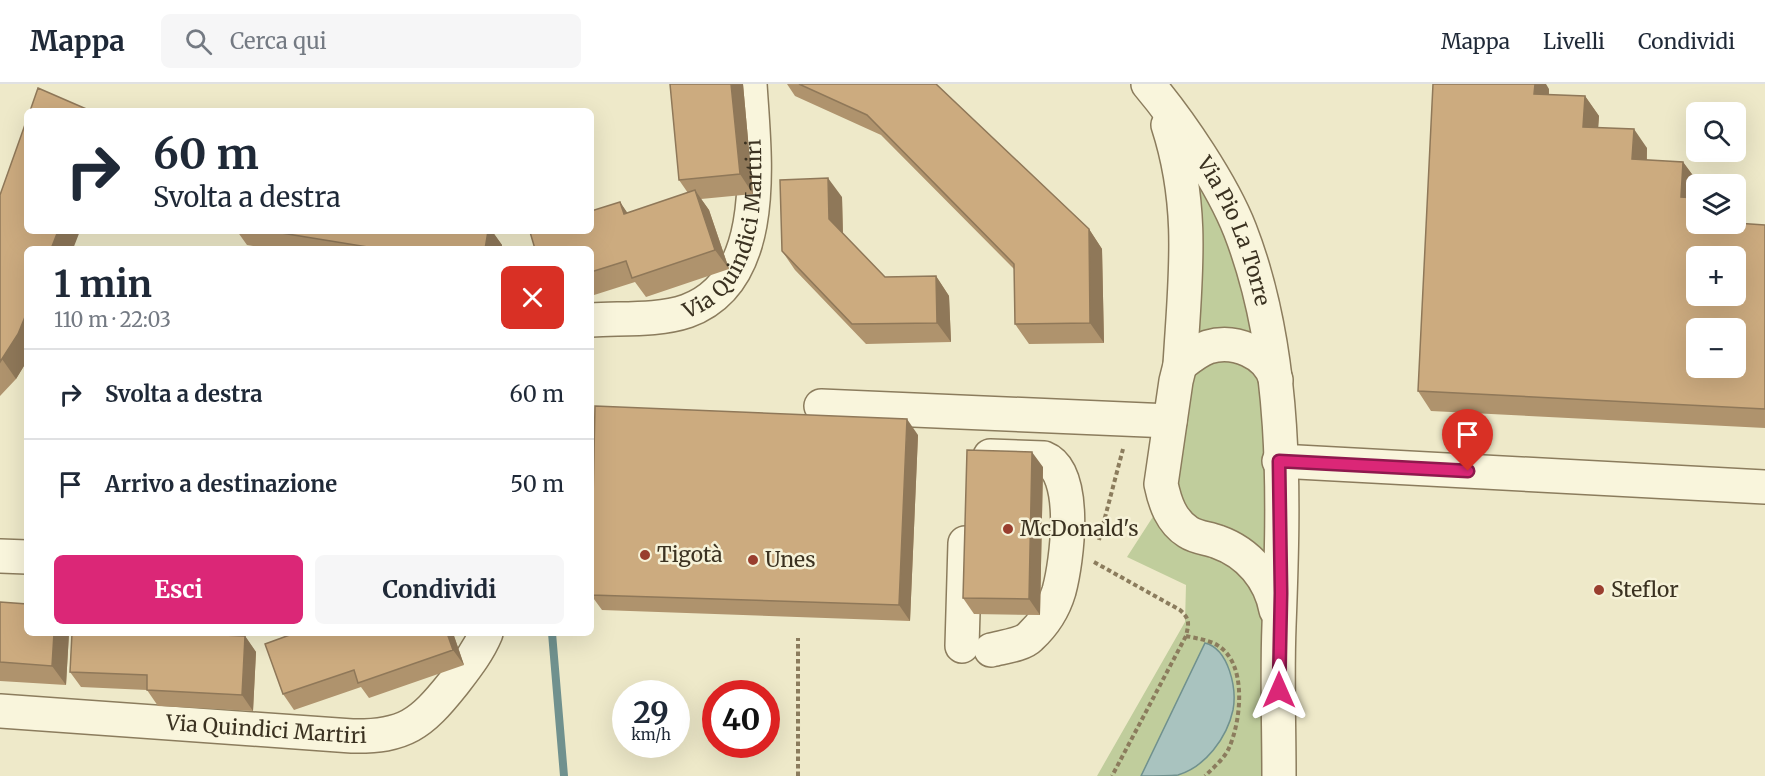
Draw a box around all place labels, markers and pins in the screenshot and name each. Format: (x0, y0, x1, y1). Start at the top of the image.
pin (1442, 409, 1493, 471)
place label: McDonald's (1020, 515, 1139, 542)
marker: McDonald's (1001, 522, 1015, 536)
place label: Tigotà (657, 541, 723, 568)
place label: Unes (765, 546, 816, 573)
marker: Tigotà (638, 548, 652, 562)
marker: Unes (746, 553, 760, 567)
place label: Steflor (1611, 576, 1679, 603)
marker: Steflor (1592, 583, 1606, 597)

